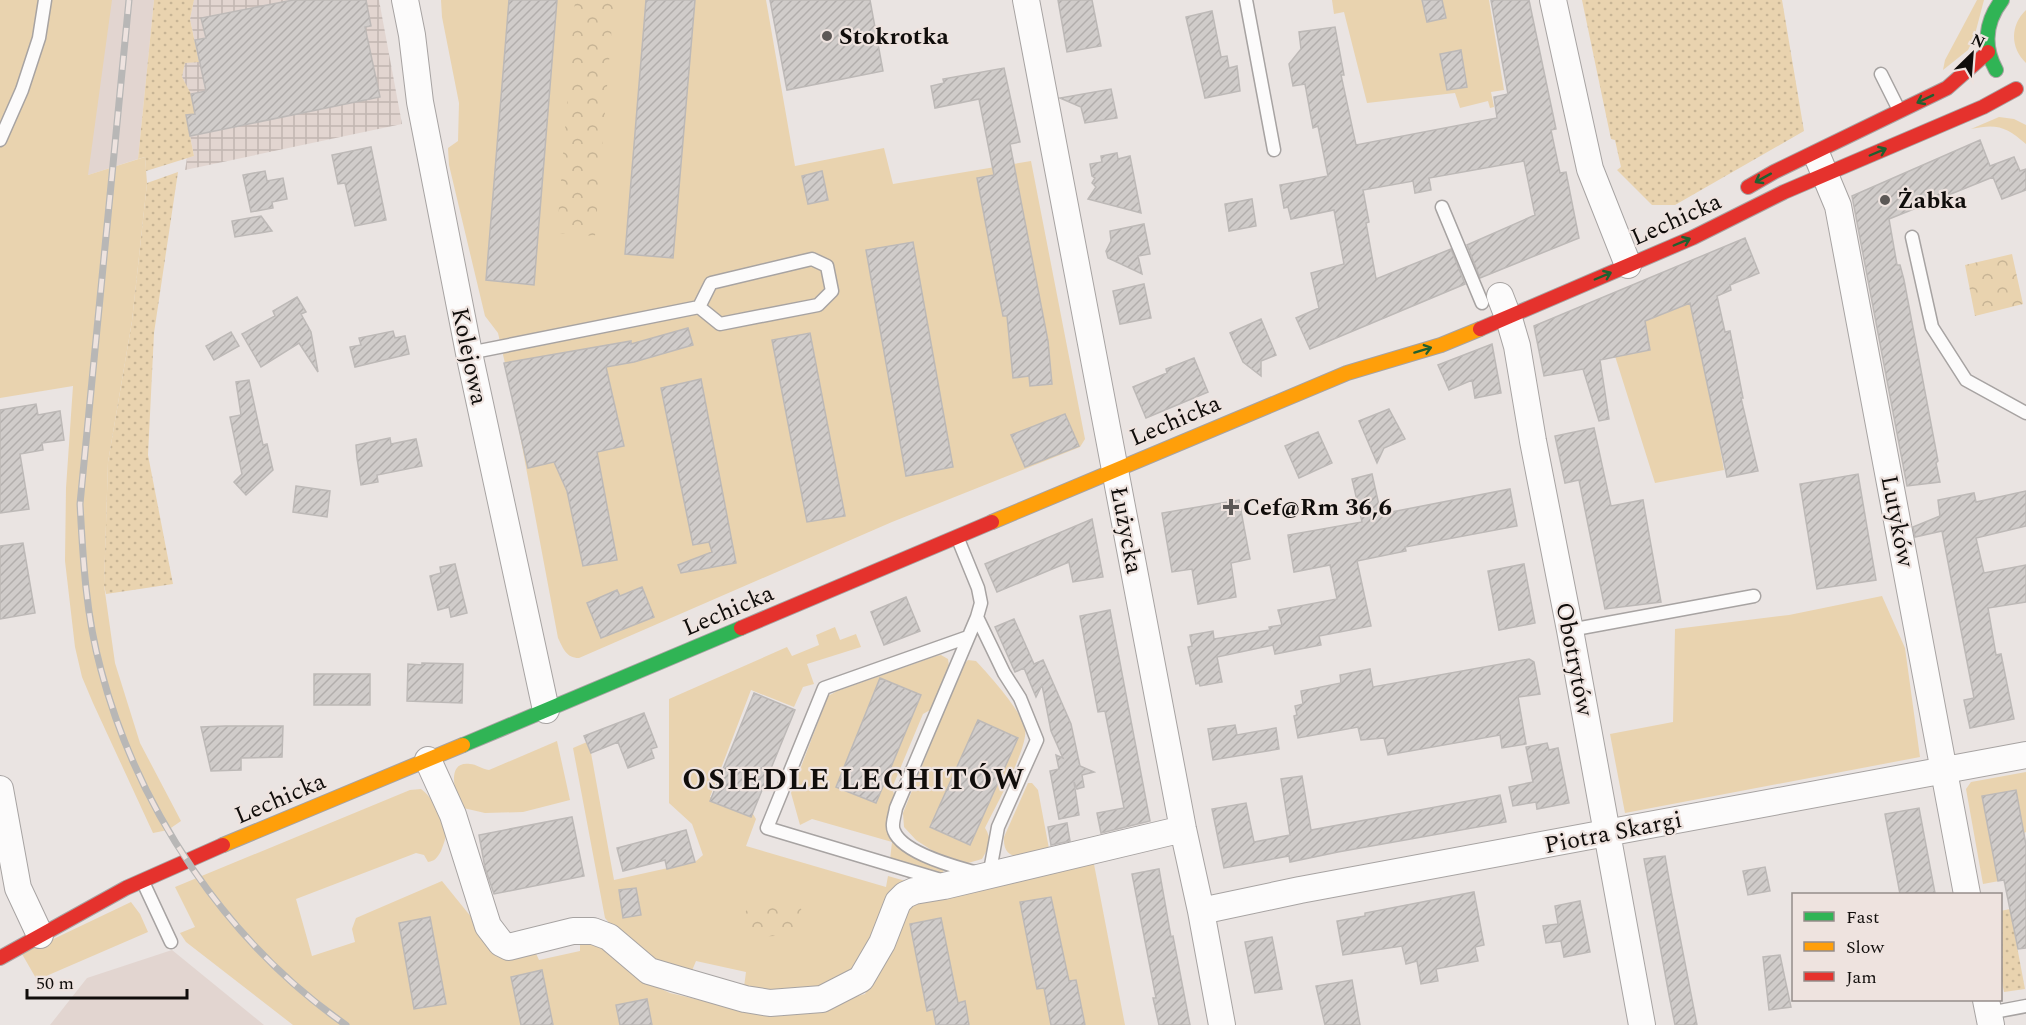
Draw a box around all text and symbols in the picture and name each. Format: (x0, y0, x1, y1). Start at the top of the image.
place label: Stokrotka (839, 19, 949, 55)
north arrow (1942, 24, 2002, 84)
text: N (1967, 28, 1989, 55)
marker: Stokrotka (820, 29, 834, 43)
one-way arrow (1916, 94, 1934, 106)
one-way arrow (1868, 146, 1887, 157)
one-way arrow (1755, 172, 1772, 184)
place label: Żabka (1897, 183, 1967, 219)
street label: Lechicka (1625, 184, 1728, 256)
marker: Żabka (1878, 193, 1892, 207)
one-way arrow (1672, 236, 1690, 247)
one-way arrow (1593, 269, 1611, 281)
street label: Kolejowa (441, 304, 497, 408)
one-way arrow (1413, 344, 1432, 355)
street label: Lechicka (1124, 386, 1227, 456)
street label: Lutyków (1871, 472, 1924, 571)
street label: Łużycka (1100, 484, 1152, 577)
place label: Cef@Rm 36,6 (1243, 490, 1392, 526)
marker: Cef@Rm 36,6 (1224, 500, 1238, 514)
street label: Lechicka (677, 576, 780, 646)
street label: Obotrytów (1545, 599, 1603, 720)
district label: OSIEDLE LECHITÓW (682, 757, 1026, 803)
street label: Lechicka (229, 764, 332, 834)
street label: Piotra Skargi (1541, 802, 1685, 864)
legend (1792, 893, 2002, 1001)
text: Fast (1846, 904, 1879, 931)
text: Slow (1846, 934, 1885, 961)
scale bar (27, 962, 188, 1000)
text: Jam (1846, 964, 1877, 991)
text: 50 m (36, 970, 74, 997)

